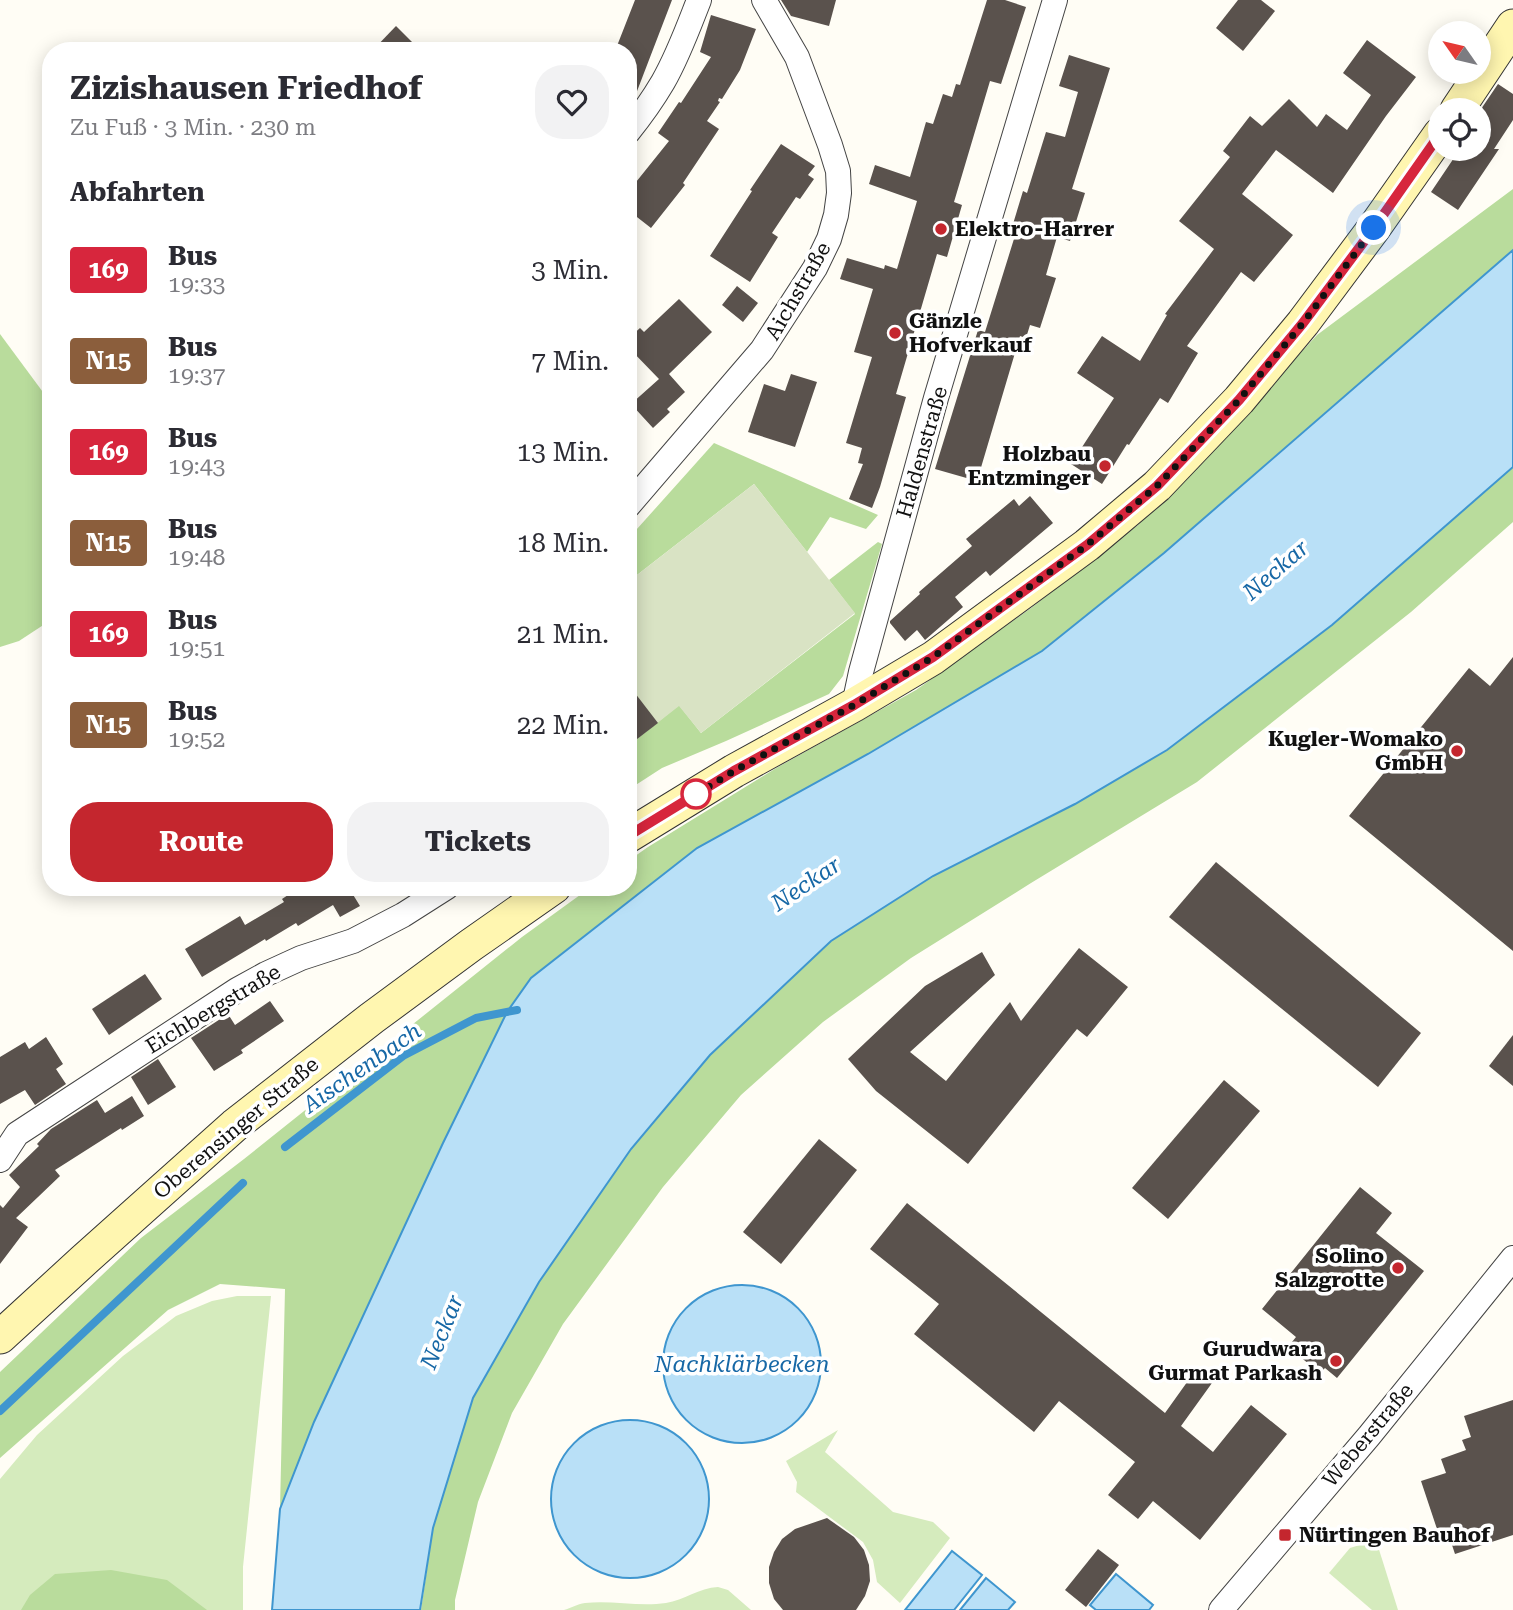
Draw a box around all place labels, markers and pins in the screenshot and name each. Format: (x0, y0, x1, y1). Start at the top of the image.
place label: Elektro-Harrer (955, 217, 1115, 241)
marker: Elektro-Harrer (933, 221, 949, 237)
place label: Gänzle Hofverkauf (909, 309, 1033, 357)
marker: Gänzle Hofverkauf (887, 325, 903, 341)
place label: Holzbau Entzminger (968, 442, 1091, 490)
marker: Holzbau Entzminger (1097, 458, 1113, 474)
place label: Kugler-Womako GmbH (1268, 727, 1443, 775)
marker: Kugler-Womako GmbH (1449, 743, 1465, 759)
unlabelled marker (681, 779, 711, 809)
place label: Solino Salzgrotte (1275, 1244, 1384, 1292)
marker: Solino Salzgrotte (1390, 1260, 1406, 1276)
place label: Gurudwara Gurmat Parkash (1148, 1337, 1323, 1385)
marker: Gurudwara Gurmat Parkash (1328, 1353, 1344, 1369)
place label: Nürtingen Bauhof (1299, 1523, 1491, 1547)
marker: Nürtingen Bauhof (1277, 1527, 1293, 1543)

